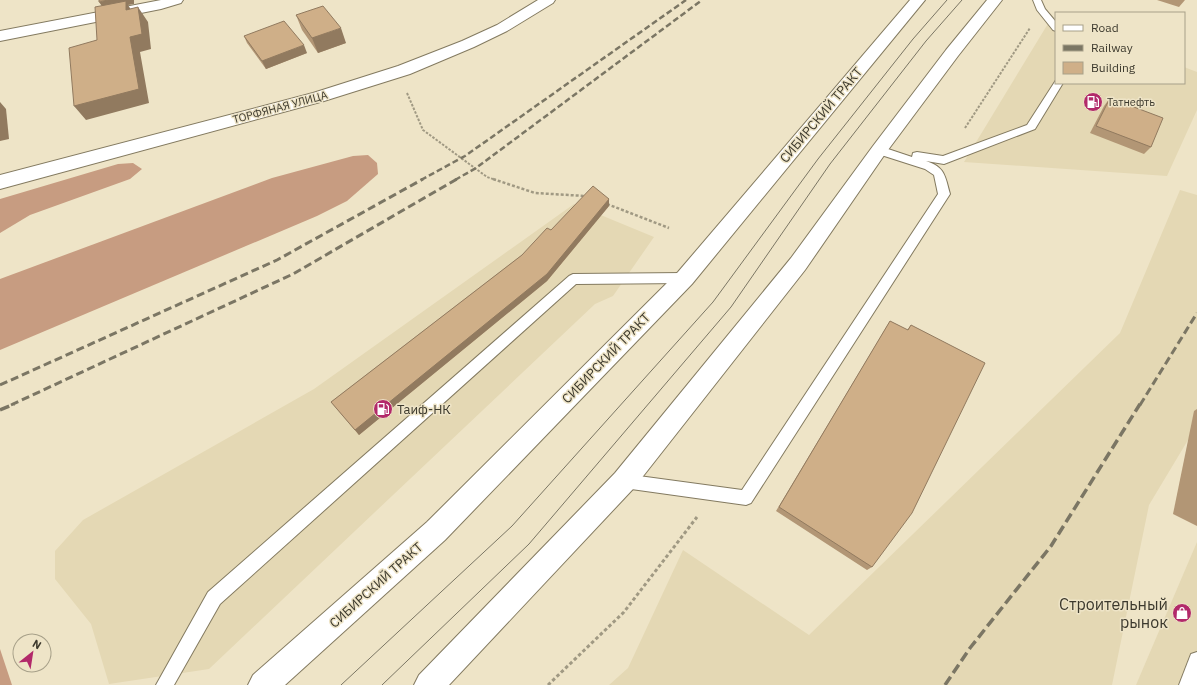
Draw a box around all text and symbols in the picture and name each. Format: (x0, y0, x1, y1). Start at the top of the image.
legend (1055, 12, 1185, 84)
text: Road (1091, 20, 1119, 35)
text: Railway (1091, 40, 1133, 55)
text: Building (1091, 60, 1136, 75)
street label: СИБИРСКИЙ ТРАКТ (776, 63, 866, 166)
street label: ТОРФЯНАЯ УЛИЦА (231, 88, 329, 126)
fuel station icon: Татнефть (1082, 91, 1104, 113)
place label: Татнефть (1107, 95, 1155, 109)
street label: СИБИРСКИЙ ТРАКТ (558, 309, 654, 407)
fuel station icon: Таиф-НК (372, 398, 394, 420)
place label: Таиф-НК (397, 401, 451, 418)
street label: СИБИРСКИЙ ТРАКТ (326, 538, 427, 631)
place label: Строительный рынок (1059, 594, 1168, 632)
shop icon: Строительный рынок (1171, 602, 1193, 624)
north arrow (12, 633, 52, 673)
text: N (30, 636, 44, 652)

